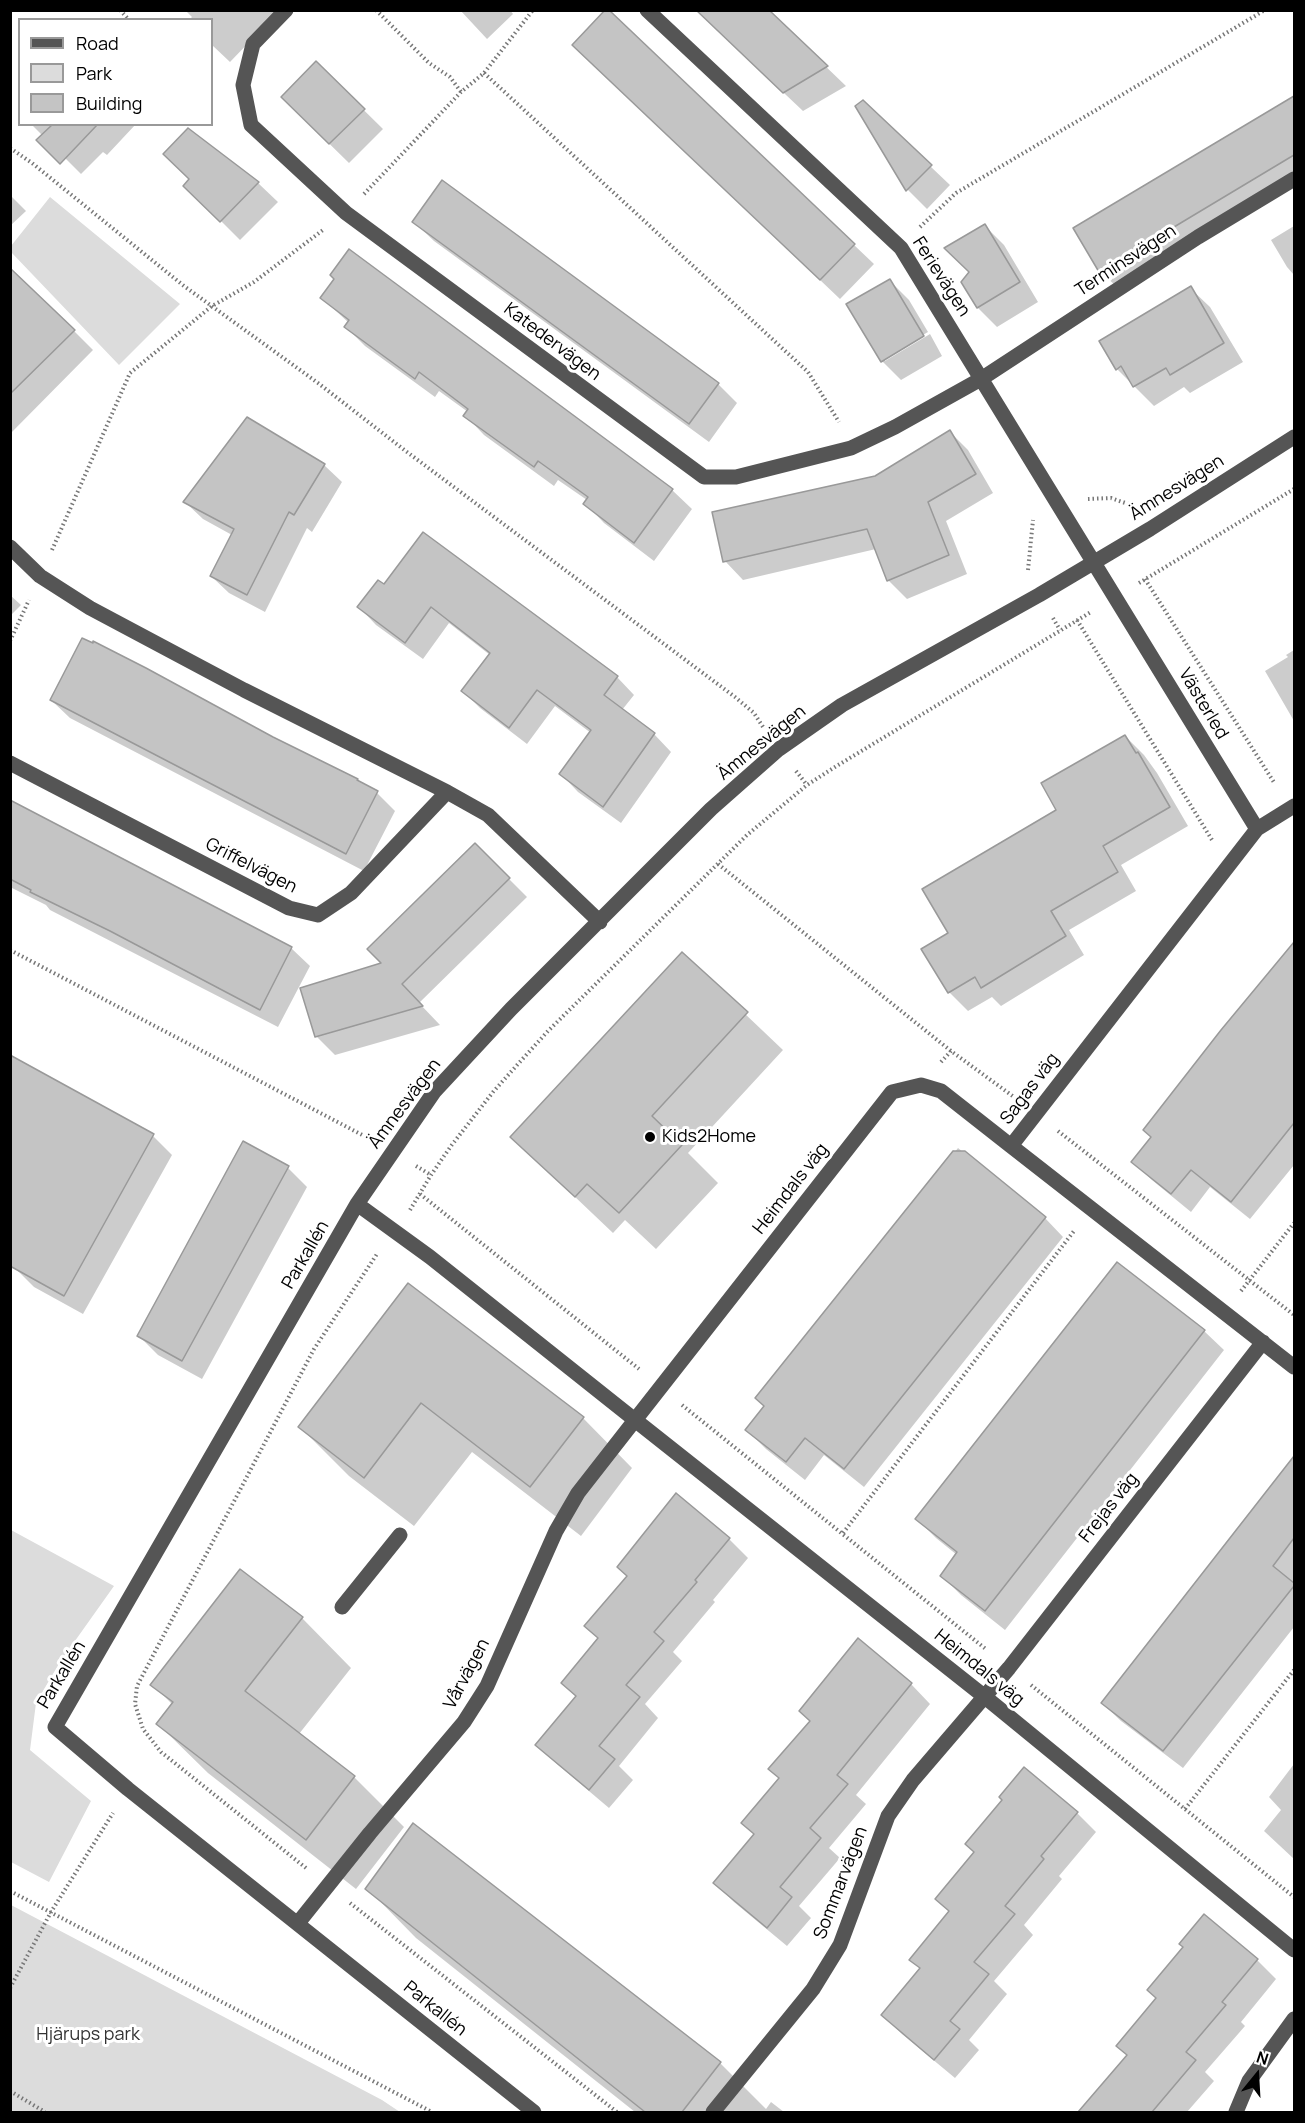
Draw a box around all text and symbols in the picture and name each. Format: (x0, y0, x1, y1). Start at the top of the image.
legend (18, 18, 213, 126)
text: Road (76, 31, 119, 55)
text: Park (76, 61, 112, 85)
text: Building (76, 91, 142, 115)
street label: Terminsvägen (1072, 220, 1180, 302)
street label: Ferievägen (907, 233, 975, 321)
street label: Katedervägen (499, 298, 605, 386)
street label: Ämnesvägen (1126, 450, 1228, 526)
street label: Västerled (1173, 665, 1233, 743)
street label: Ämnesvägen (714, 701, 810, 785)
street label: Griffelvägen (202, 834, 300, 898)
street label: Sagas väg (996, 1049, 1064, 1129)
street label: Ämnesvägen (364, 1055, 446, 1153)
place label: Kids2Home (662, 1126, 756, 1148)
marker: Kids2Home (643, 1130, 657, 1144)
street label: Heimdals väg (749, 1139, 833, 1239)
street label: Parkallén (278, 1217, 334, 1293)
street label: Frejas väg (1075, 1469, 1143, 1547)
street label: Heimdals väg (930, 1625, 1028, 1711)
street label: Vårvägen (439, 1635, 495, 1713)
street label: Parkallén (33, 1637, 91, 1713)
street label: Sommarvägen (810, 1824, 872, 1942)
street label: Parkallén (399, 1977, 471, 2041)
park label: Hjärups park (36, 2024, 140, 2046)
north arrow (1227, 2045, 1287, 2105)
text: N (1254, 2046, 1271, 2070)

